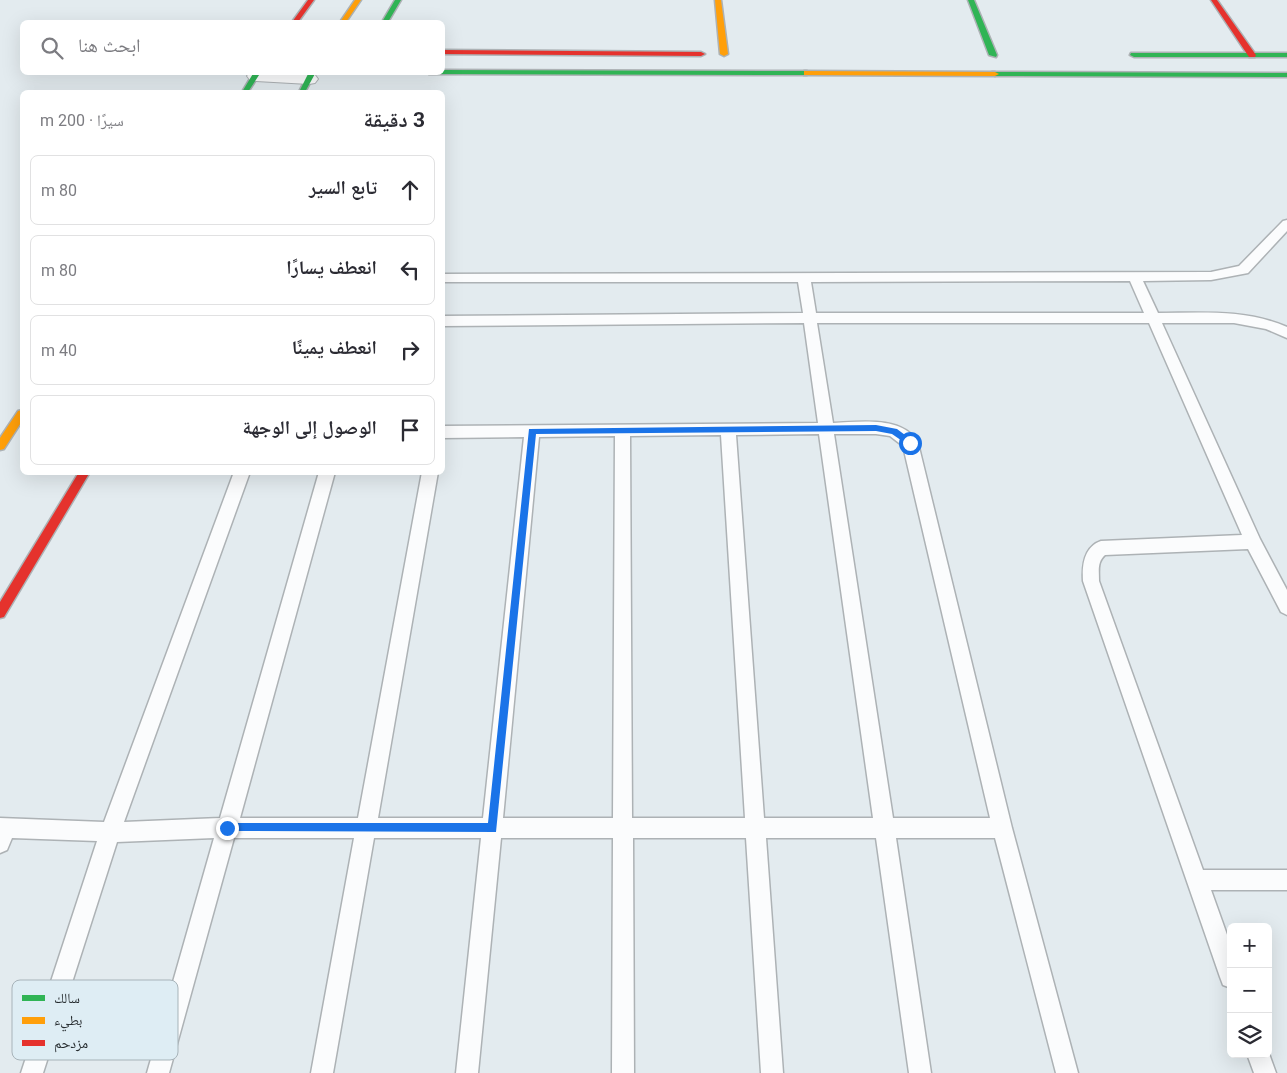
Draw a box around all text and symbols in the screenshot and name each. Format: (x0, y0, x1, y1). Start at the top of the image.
search box (20, 20, 445, 75)
icon: search (38, 34, 66, 62)
text: ابحث هنا (78, 34, 141, 57)
text: 3 دقيقة (364, 108, 425, 132)
text: سيرًا · 200 m (40, 111, 124, 130)
text: تابع السير (309, 176, 377, 199)
icon: ahead (396, 176, 424, 204)
text: 80 m (41, 181, 77, 200)
text: انعطف يسارًا (286, 256, 377, 279)
icon: left (396, 256, 424, 284)
text: 80 m (41, 261, 77, 280)
text: انعطف يمينًا (292, 336, 377, 359)
icon: right (396, 336, 424, 364)
text: 40 m (41, 341, 77, 360)
text: الوصول إلى الوجهة (243, 416, 377, 439)
icon: arrive (396, 416, 424, 444)
route start (899, 432, 922, 455)
route end (216, 817, 239, 840)
map controls (1227, 923, 1272, 1058)
button: + (1227, 923, 1272, 968)
button: − (1227, 968, 1272, 1013)
legend (12, 980, 178, 1060)
text: سالك (54, 990, 80, 1006)
text: بطيء (54, 1012, 83, 1032)
button: layers (1227, 1013, 1272, 1058)
text: مزدحم (54, 1035, 88, 1053)

